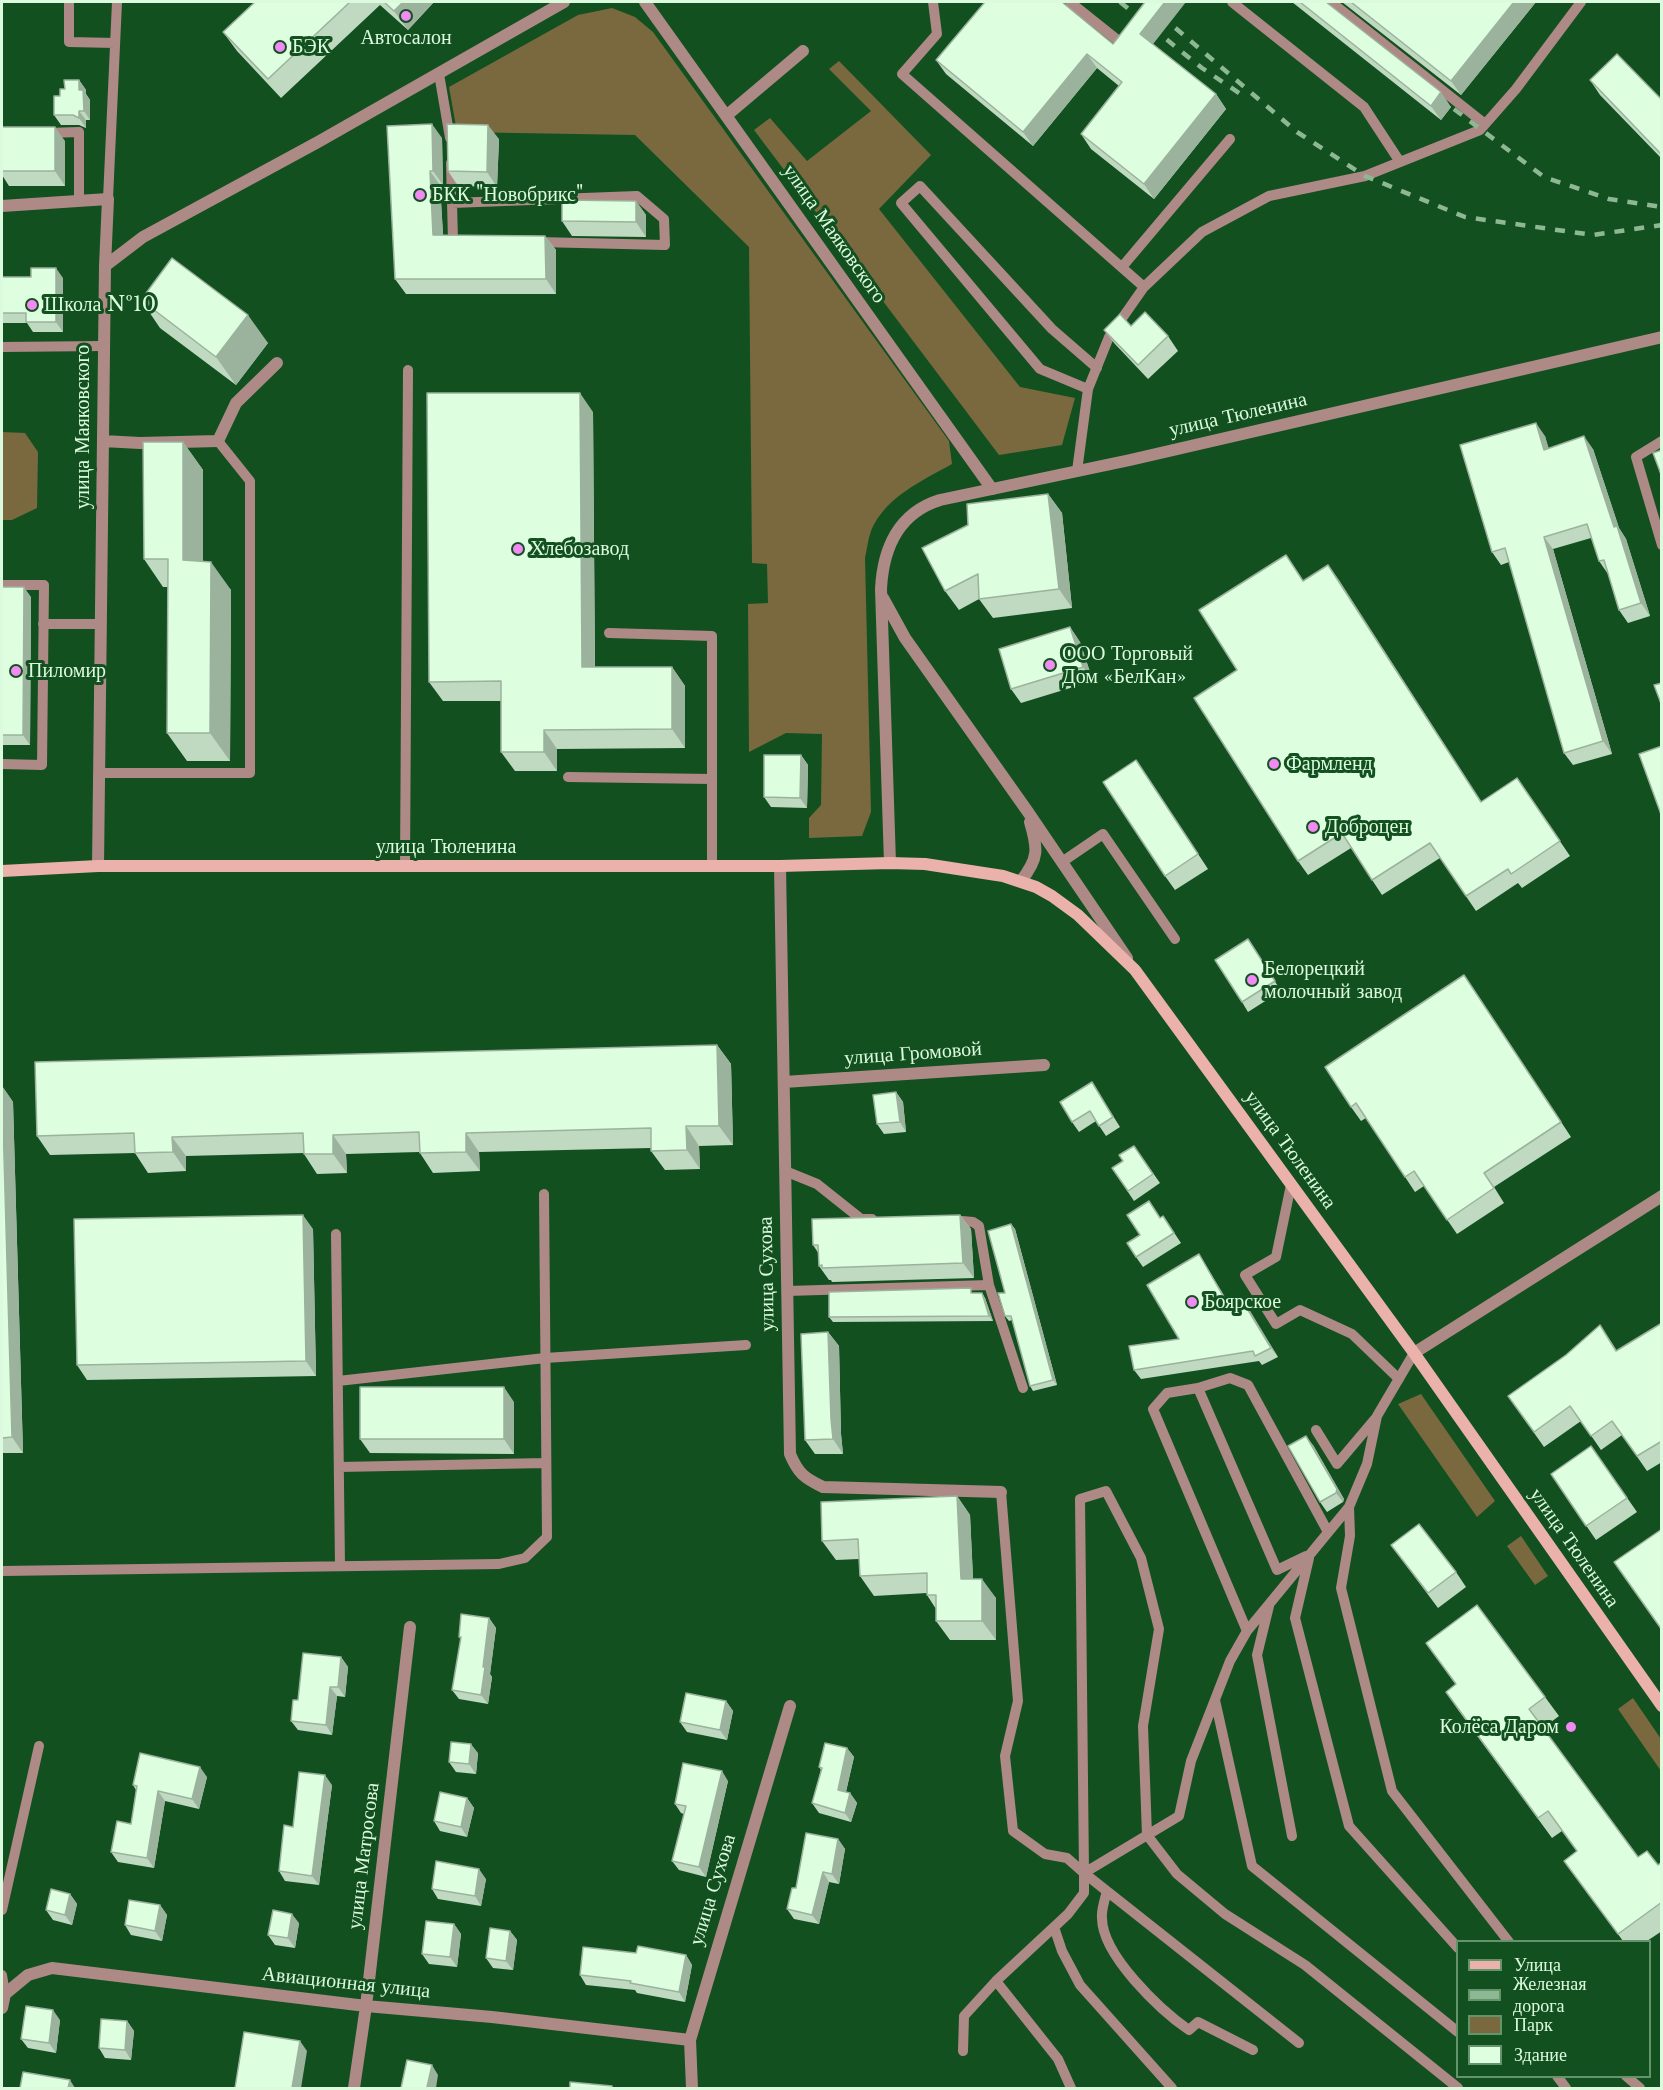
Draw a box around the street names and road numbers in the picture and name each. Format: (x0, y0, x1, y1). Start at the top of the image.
street label: улица Маяковского (777, 160, 891, 308)
street label: улица Маяковского (71, 345, 95, 509)
street label: улица Тюленина (1167, 387, 1309, 443)
street label: улица Тюленина (376, 835, 516, 859)
street label: улица Громовой (843, 1037, 983, 1071)
street label: улица Тюленина (1239, 1086, 1341, 1214)
street label: улица Сухова (754, 1216, 780, 1332)
street label: улица Тюленина (1524, 1484, 1624, 1612)
street label: улица Матросова (343, 1781, 385, 1931)
street label: улица Сухова (685, 1831, 741, 1949)
street label: Авиационная улица (260, 1962, 432, 2004)

